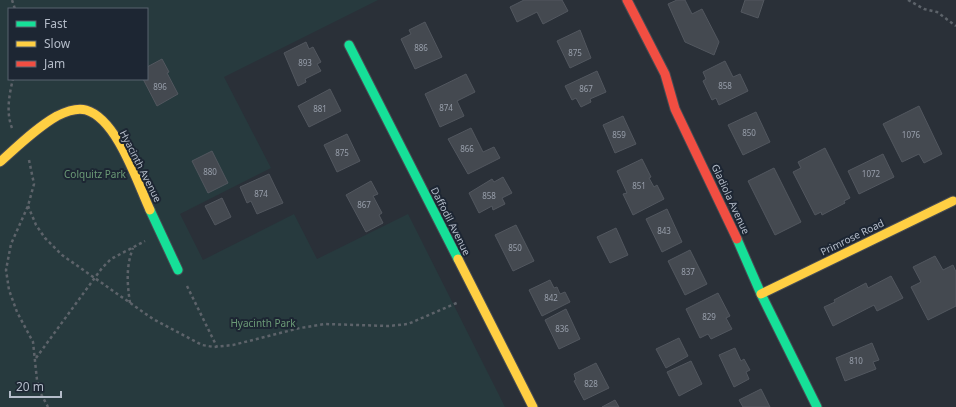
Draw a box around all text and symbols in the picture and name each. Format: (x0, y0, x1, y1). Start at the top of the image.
legend (8, 8, 148, 80)
text: Fast (44, 15, 68, 32)
text: Slow (44, 35, 71, 52)
house number: 886 (414, 42, 428, 53)
house number: 875 (568, 47, 582, 58)
text: Jam (43, 55, 65, 72)
house number: 893 (298, 57, 312, 68)
house number: 858 (718, 80, 732, 91)
house number: 896 (153, 81, 167, 92)
house number: 867 (579, 83, 593, 94)
house number: 874 (439, 102, 453, 113)
house number: 881 (313, 103, 327, 114)
house number: 850 (742, 127, 756, 138)
street label: Hyacinth Avenue (117, 128, 165, 205)
house number: 859 (612, 129, 626, 140)
house number: 1076 (902, 129, 921, 140)
house number: 866 (460, 143, 474, 154)
house number: 875 (335, 147, 349, 158)
street label: Gladiola Avenue (709, 162, 754, 237)
house number: 880 (203, 166, 217, 177)
park label: Colquitz Park (64, 167, 127, 181)
house number: 1072 (862, 168, 881, 179)
house number: 851 (632, 180, 646, 191)
street label: Daffodil Avenue (428, 184, 474, 258)
house number: 874 (254, 188, 268, 199)
house number: 858 (482, 190, 496, 201)
house number: 867 (357, 199, 371, 210)
street label: Primrose Road (818, 216, 886, 258)
house number: 843 (657, 225, 671, 236)
house number: 850 (508, 242, 522, 253)
house number: 837 (681, 266, 695, 277)
house number: 842 (544, 292, 558, 303)
house number: 829 (702, 311, 716, 322)
park label: Hyacinth Park (230, 316, 296, 330)
house number: 836 (555, 323, 569, 334)
house number: 810 (849, 355, 863, 366)
scale bar (10, 373, 61, 399)
text: 20 m (16, 378, 44, 395)
house number: 828 (584, 378, 598, 389)

